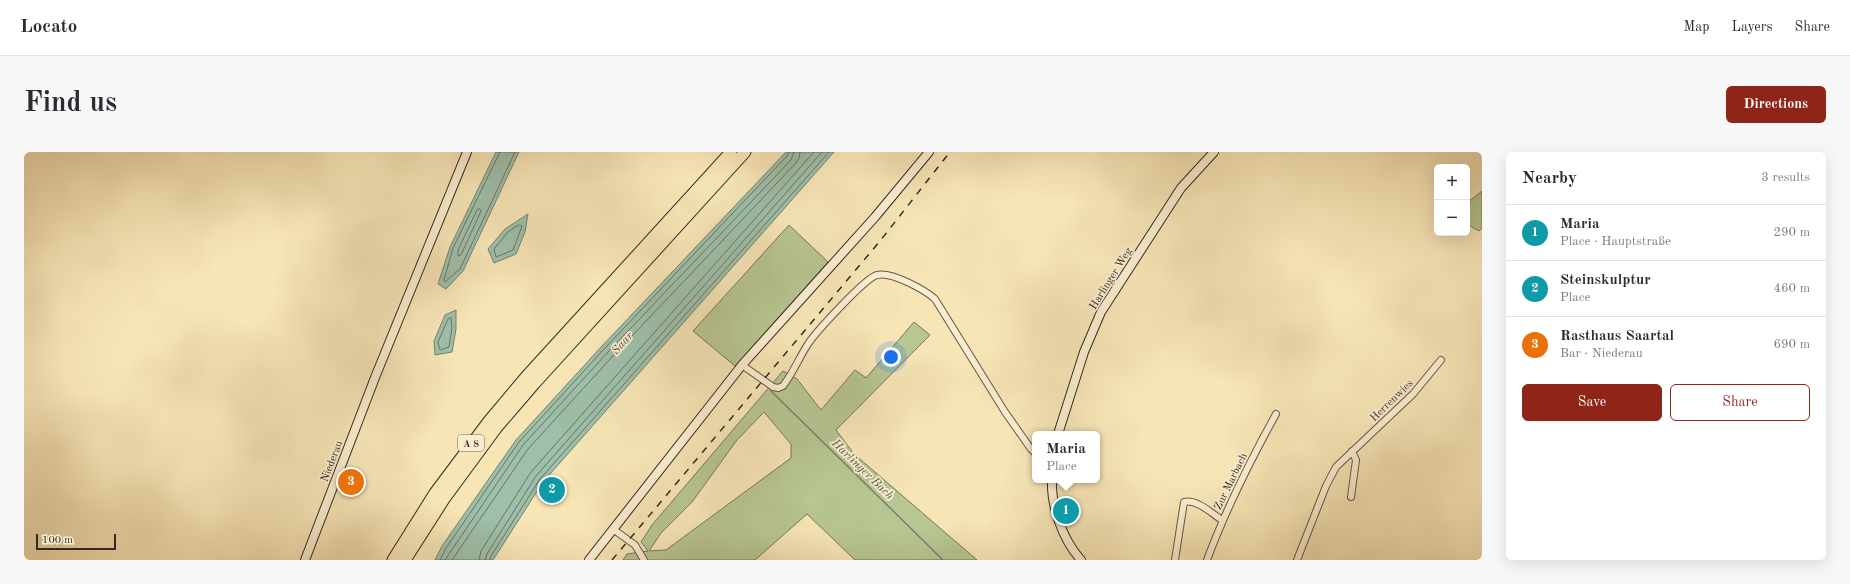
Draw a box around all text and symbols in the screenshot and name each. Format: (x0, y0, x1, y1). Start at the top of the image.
text: Locato (20, 18, 77, 37)
text: Map (1684, 20, 1710, 34)
text: Layers (1732, 20, 1773, 34)
text: Share (1795, 20, 1830, 34)
button: Directions (1726, 86, 1826, 123)
text: Find us (24, 90, 117, 118)
map controls (1434, 164, 1470, 236)
button: + (1434, 164, 1470, 200)
text: Nearby (1522, 170, 1577, 187)
text: 3 results (1761, 171, 1810, 184)
button: − (1434, 200, 1470, 236)
text: Maria (1560, 217, 1600, 232)
text: 1 (1531, 226, 1539, 239)
text: 290 m (1773, 226, 1810, 239)
text: Place · Hauptstraße (1560, 235, 1671, 248)
street label: Harlinger Weg (1088, 246, 1135, 312)
text: Steinskulptur (1560, 273, 1651, 288)
text: 2 (1531, 282, 1539, 295)
text: 460 m (1773, 282, 1810, 295)
text: Place (1560, 291, 1590, 304)
text: Rasthaus Saartal (1560, 329, 1674, 344)
water label: Saar (610, 330, 636, 357)
text: 3 (1531, 338, 1539, 351)
text: 690 m (1773, 338, 1810, 351)
your location (881, 347, 901, 367)
text: Bar · Niederau (1560, 347, 1643, 360)
street label: Herrenwies (1368, 378, 1416, 424)
button: Save (1522, 384, 1662, 421)
button: Share (1670, 384, 1810, 421)
popup (1032, 431, 1100, 483)
road number: A 8 (458, 435, 484, 451)
water label: Harlinger Bach (828, 437, 895, 502)
street label: Niederau (320, 439, 345, 484)
text: Maria (1046, 442, 1086, 457)
street label: Zur Marbach (1213, 452, 1250, 512)
text: Place (1046, 460, 1077, 473)
pin: 3 (338, 467, 364, 497)
pin: 2 (539, 475, 565, 505)
pin: 1 (1053, 496, 1079, 526)
scale bar (36, 532, 116, 551)
text: 100 m (42, 535, 73, 546)

